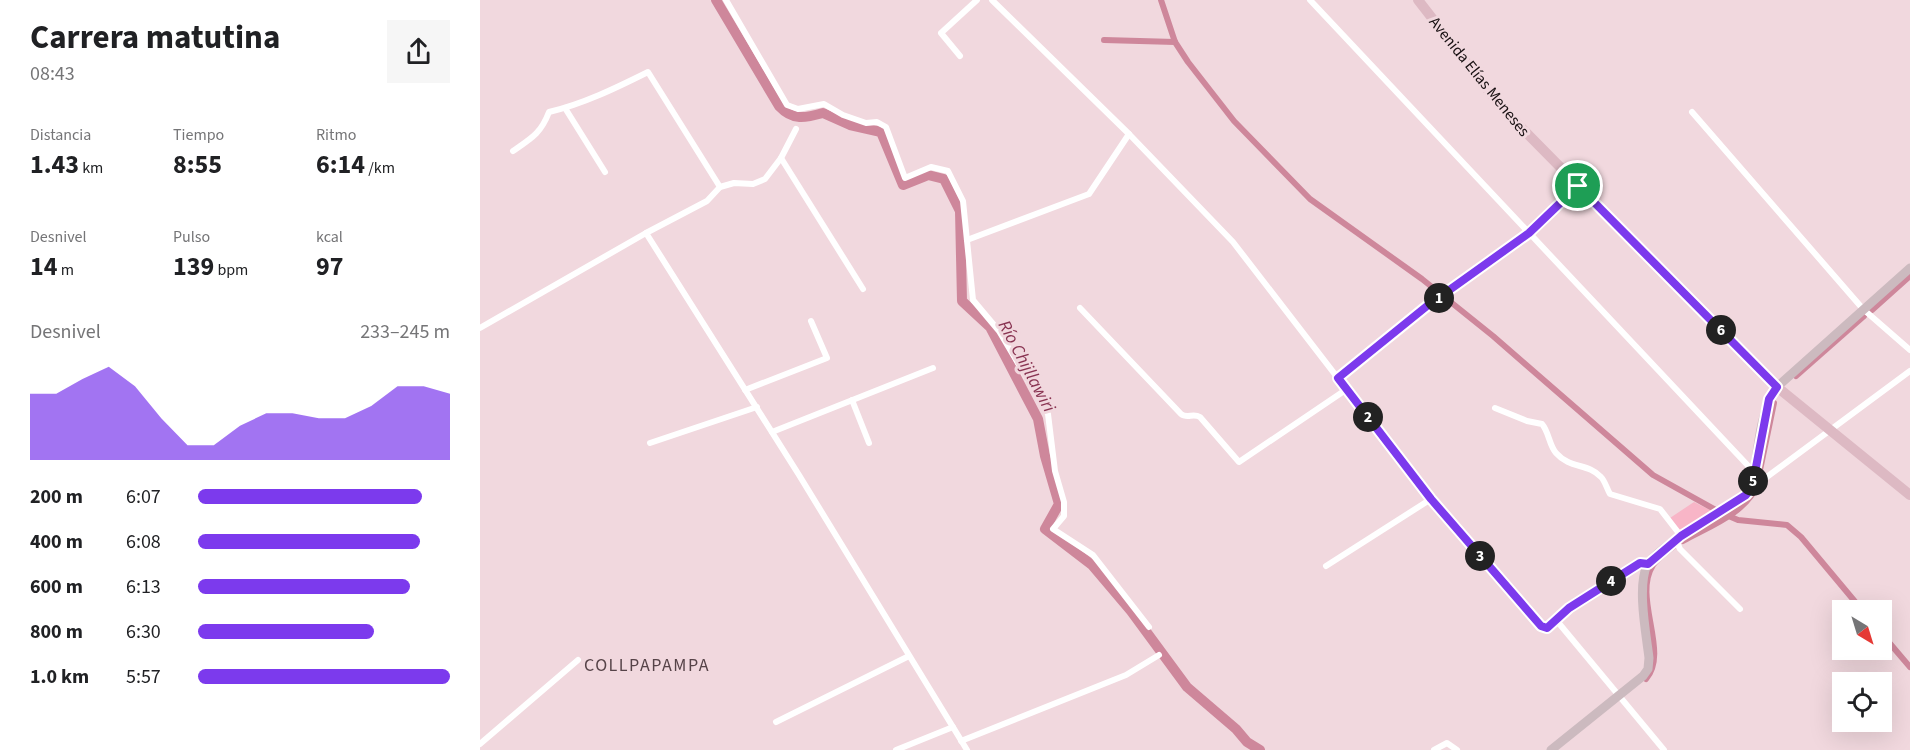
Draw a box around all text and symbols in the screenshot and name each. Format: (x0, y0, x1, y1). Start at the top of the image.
street label: Avenida Elías Meneses (1424, 12, 1535, 142)
text: Carrera matutina (30, 14, 280, 61)
button: share (387, 20, 450, 83)
text: 08:43 (30, 60, 75, 88)
text: Distancia (30, 124, 91, 146)
text: Tiempo (173, 124, 224, 146)
text: Ritmo (316, 124, 356, 146)
text: 1.43 (30, 146, 79, 183)
text: 8:55 (173, 146, 222, 183)
text: 6:14 (316, 146, 365, 183)
text: km (79, 157, 103, 179)
text: /km (365, 157, 395, 179)
pin (1552, 160, 1603, 211)
icon: arrive (1561, 169, 1594, 202)
text: Desnivel (30, 226, 87, 248)
text: Pulso (173, 226, 210, 248)
text: kcal (316, 226, 343, 248)
text: 14 (30, 248, 57, 285)
text: 139 (173, 248, 214, 285)
text: 97 (316, 248, 343, 285)
text: m (57, 259, 74, 281)
text: bpm (214, 259, 248, 281)
pin: 1 (1424, 283, 1454, 313)
text: 1 (1435, 287, 1443, 309)
pin: 6 (1706, 315, 1736, 345)
water label: Río Chijllawiri (992, 316, 1062, 417)
text: Desnivel (30, 318, 101, 346)
text: 233–245 m (360, 318, 450, 346)
text: 6 (1717, 319, 1725, 341)
pin: 2 (1353, 402, 1383, 432)
text: 2 (1364, 406, 1372, 428)
pin: 5 (1738, 466, 1768, 496)
text: 5 (1749, 470, 1757, 492)
text: 200 m (30, 483, 83, 511)
text: 6:07 (126, 483, 161, 511)
text: 400 m (30, 528, 83, 556)
text: 6:08 (126, 528, 161, 556)
pin: 3 (1465, 541, 1495, 571)
text: 3 (1476, 545, 1484, 567)
pin: 4 (1596, 566, 1626, 596)
text: 4 (1607, 570, 1615, 592)
text: 600 m (30, 573, 83, 601)
text: 6:13 (126, 573, 161, 601)
north arrow (1832, 600, 1892, 660)
map controls (1832, 600, 1892, 732)
text: 800 m (30, 618, 83, 646)
text: 6:30 (126, 618, 161, 646)
district label: COLLPAPAMPA (584, 653, 710, 678)
text: 1.0 km (30, 663, 89, 691)
text: 5:57 (126, 663, 161, 691)
button: locate (1832, 672, 1892, 732)

